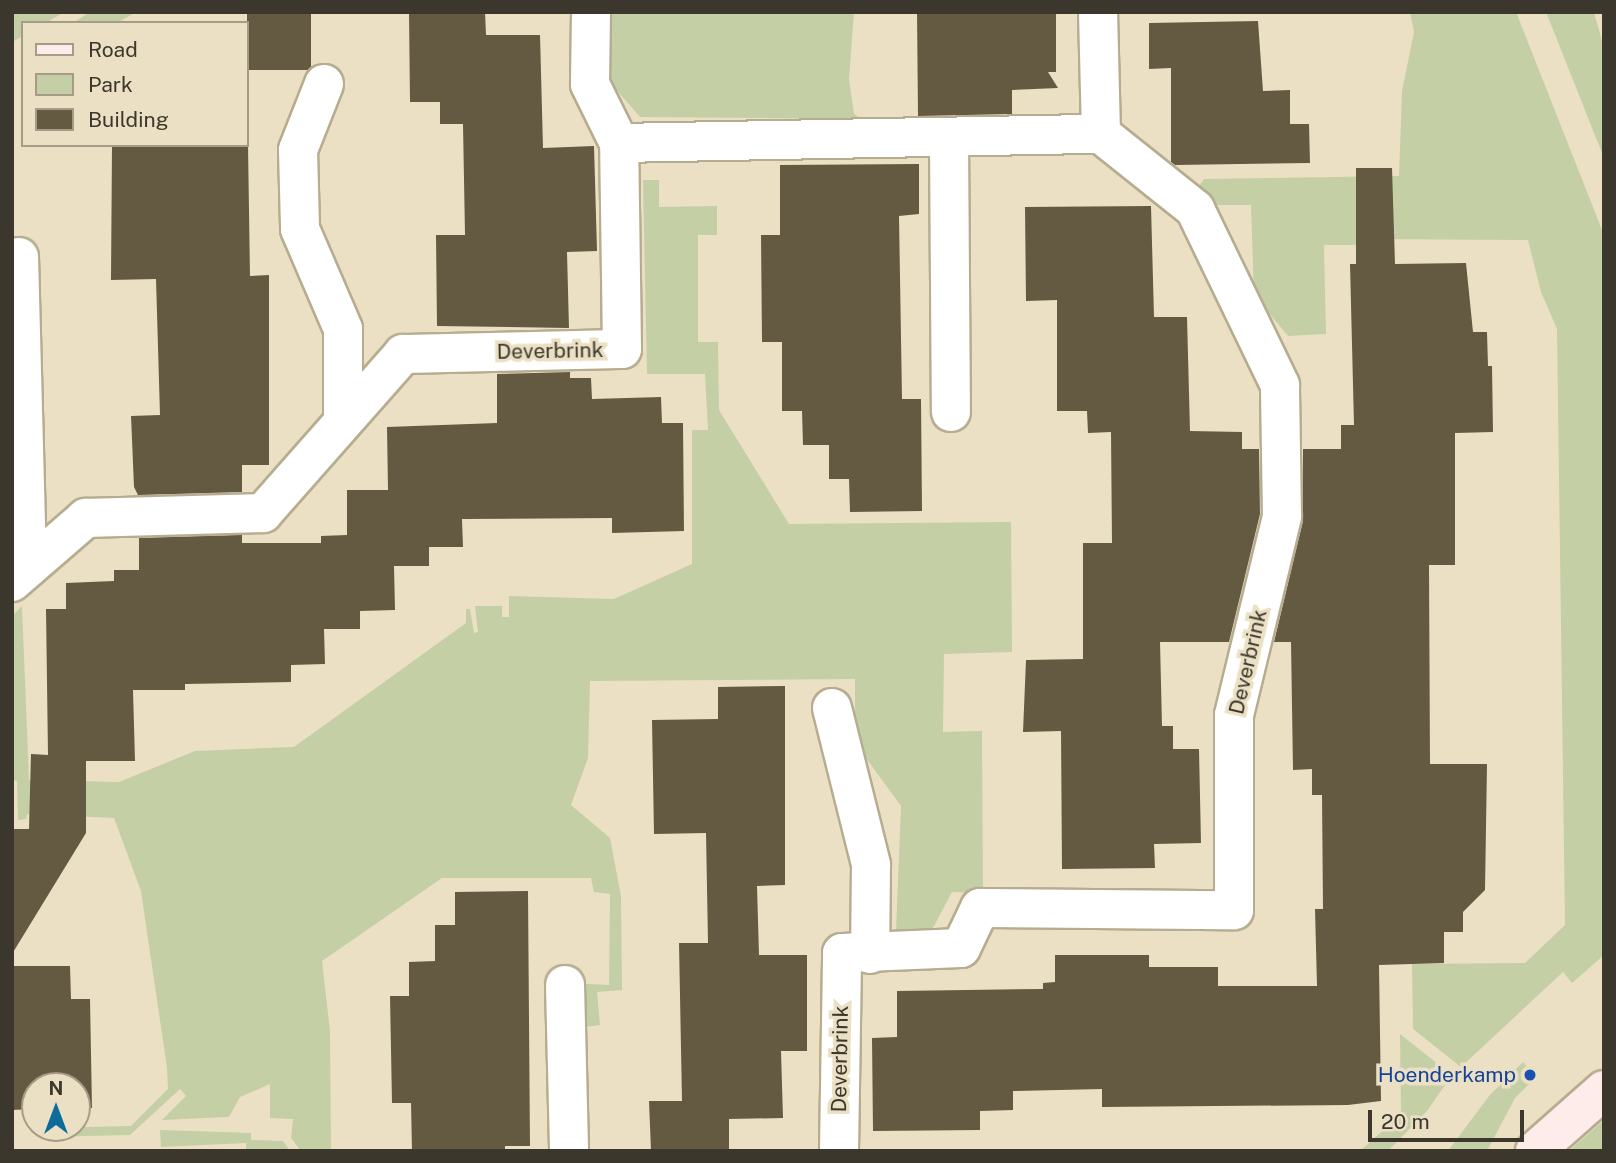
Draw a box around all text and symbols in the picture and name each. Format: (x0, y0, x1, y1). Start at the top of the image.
legend (21, 21, 248, 147)
text: Road (88, 37, 138, 62)
text: Park (88, 72, 133, 97)
text: Building (88, 107, 169, 132)
street label: Deverbrink (496, 337, 604, 365)
street label: Deverbrink (1224, 607, 1272, 717)
street label: Deverbrink (826, 1005, 854, 1113)
place label: Hoenderkamp (1378, 1062, 1516, 1088)
marker: Hoenderkamp (1522, 1067, 1538, 1083)
north arrow (21, 1072, 91, 1142)
text: N (49, 1077, 63, 1099)
scale bar (1371, 1096, 1527, 1140)
text: 20 m (1381, 1109, 1430, 1134)

